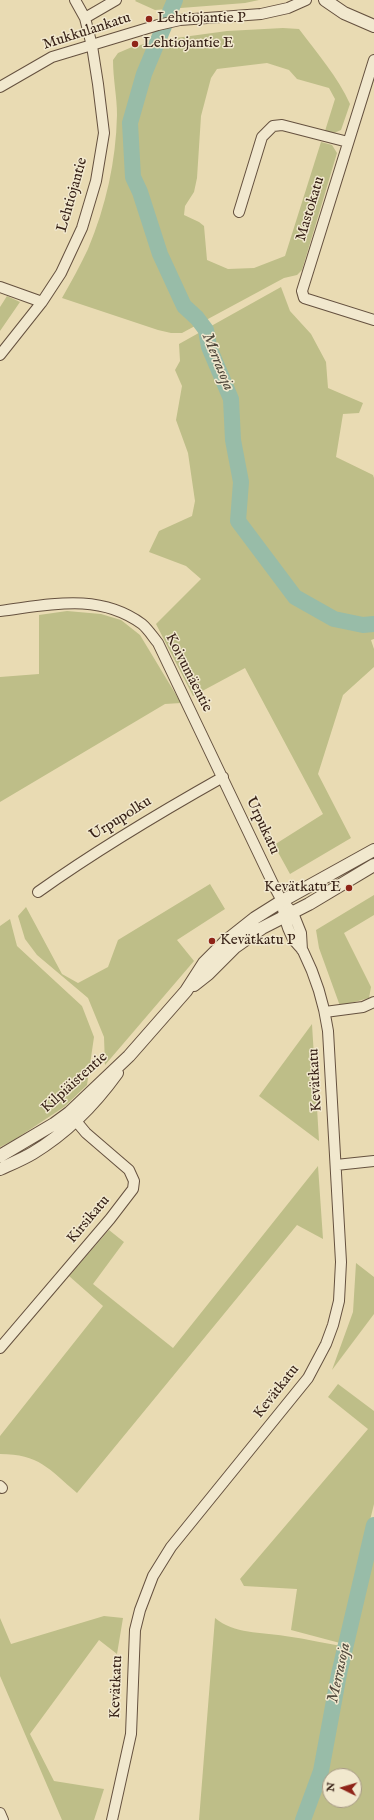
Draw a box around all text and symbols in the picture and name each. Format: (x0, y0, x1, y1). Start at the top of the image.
street label: Mukkulankatu (41, 9, 133, 55)
place label: Lehtiojantie P (157, 10, 246, 28)
marker: Lehtiojantie P (144, 14, 154, 24)
place label: Lehtiojantie E (143, 35, 233, 53)
marker: Lehtiojantie E (130, 39, 140, 49)
street label: Lehtiojantie (54, 156, 92, 234)
street label: Mastokatu (293, 175, 329, 243)
water label: Merrasoja (197, 330, 237, 394)
street label: Koivumäentie (160, 631, 216, 715)
street label: Urpupolku (87, 793, 155, 845)
street label: Urpukatu (241, 795, 283, 857)
place label: Kevätkatu E (264, 879, 341, 897)
marker: Kevätkatu E (344, 883, 354, 893)
place label: Kevätkatu P (220, 932, 295, 950)
marker: Kevätkatu P (207, 936, 217, 946)
street label: Kevätkatu (305, 1048, 327, 1112)
street label: Kilpiäistentie (38, 1049, 112, 1117)
street label: Kirsikatu (64, 1192, 114, 1248)
street label: Kevätkatu (250, 1361, 304, 1423)
water label: Merrasoja (324, 1641, 356, 1705)
street label: Kevätkatu (107, 1655, 127, 1719)
north arrow (322, 1768, 362, 1808)
text: N (324, 1782, 338, 1792)

